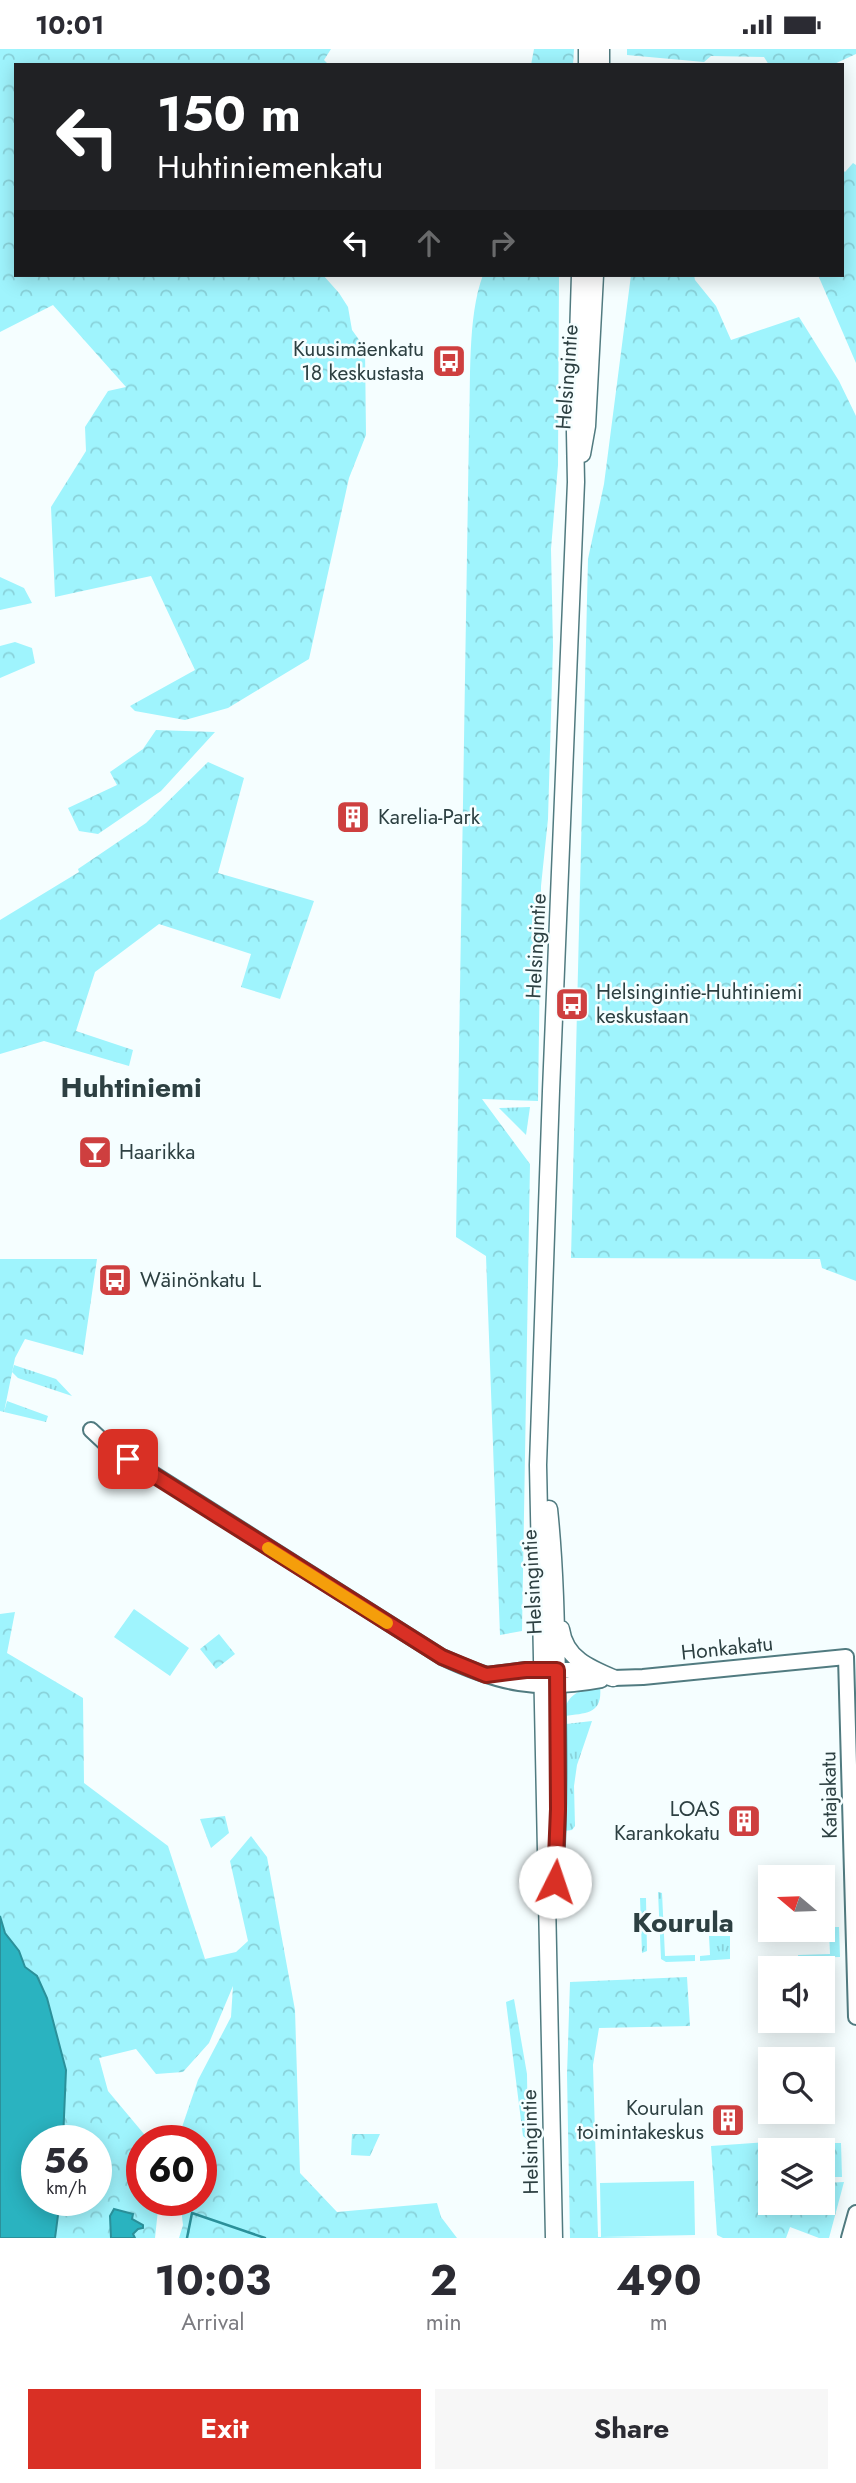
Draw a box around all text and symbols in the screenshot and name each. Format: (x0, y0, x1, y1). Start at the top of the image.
text: 10:01 (35, 6, 104, 44)
text: 150 m (157, 79, 301, 149)
icon: left (42, 91, 133, 182)
text: Huhtiniemenkatu (157, 144, 383, 190)
icon: left (337, 224, 375, 262)
icon: ahead (410, 224, 448, 262)
icon: right (483, 224, 521, 262)
street label: Helsingintie (548, 323, 586, 431)
place label: Kuusimäenkatu 18 keskustasta (293, 334, 424, 388)
bus stop icon: Kuusimäenkatu 18 keskustasta (430, 342, 468, 380)
building icon: Karelia-Park (334, 798, 372, 836)
place label: Karelia-Park (378, 802, 481, 832)
street label: Helsingintie (518, 892, 554, 999)
place label: Helsingintie-Huhtiniemi keskustaan (596, 977, 803, 1031)
bus stop icon: Helsingintie-Huhtiniemi keskustaan (553, 985, 591, 1023)
district label: Huhtiniemi (60, 1067, 202, 1108)
bar icon: Haarikka (76, 1133, 114, 1171)
place label: Haarikka (119, 1137, 195, 1167)
bus stop icon: Wäinönkatu L (96, 1261, 134, 1299)
place label: Wäinönkatu L (140, 1265, 262, 1295)
pin (98, 1429, 158, 1489)
icon: arrive (109, 1440, 147, 1478)
street label: Helsingintie (514, 1528, 550, 1635)
street label: Honkakatu (680, 1628, 774, 1668)
street label: Katajakatu (813, 1751, 845, 1839)
place label: LOAS Karankokatu (614, 1794, 720, 1848)
building icon: LOAS Karankokatu (725, 1802, 763, 1840)
position arrow (518, 1845, 592, 1919)
north arrow (758, 1865, 835, 1943)
map controls (758, 1865, 835, 2215)
district label: Kourula (632, 1902, 734, 1943)
button: sound (758, 1956, 835, 2033)
button: search (758, 2047, 835, 2124)
street label: Helsingintie (514, 2089, 546, 2195)
place label: Kourulan toimintakeskus (577, 2093, 704, 2147)
building icon: Kourulan toimintakeskus (709, 2101, 747, 2139)
speed limit sign: 60 (126, 2125, 217, 2216)
text: 56 (44, 2136, 90, 2186)
button: layers (758, 2138, 835, 2215)
text: km/h (46, 2175, 87, 2201)
text: 10:03 (155, 2250, 271, 2311)
text: 2 (430, 2250, 457, 2311)
text: 490 (616, 2250, 701, 2311)
text: Arrival (181, 2305, 245, 2339)
text: min (426, 2305, 462, 2339)
text: m (650, 2305, 668, 2339)
button: Exit (28, 2389, 421, 2469)
button: Share (435, 2389, 828, 2469)

